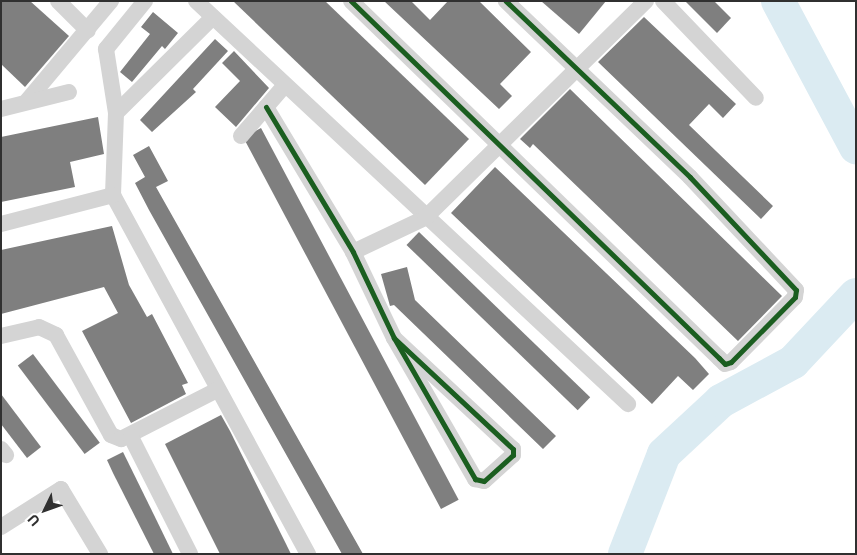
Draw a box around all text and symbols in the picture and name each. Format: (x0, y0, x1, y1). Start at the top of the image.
north arrow (20, 485, 70, 535)
text: U (23, 510, 44, 531)

